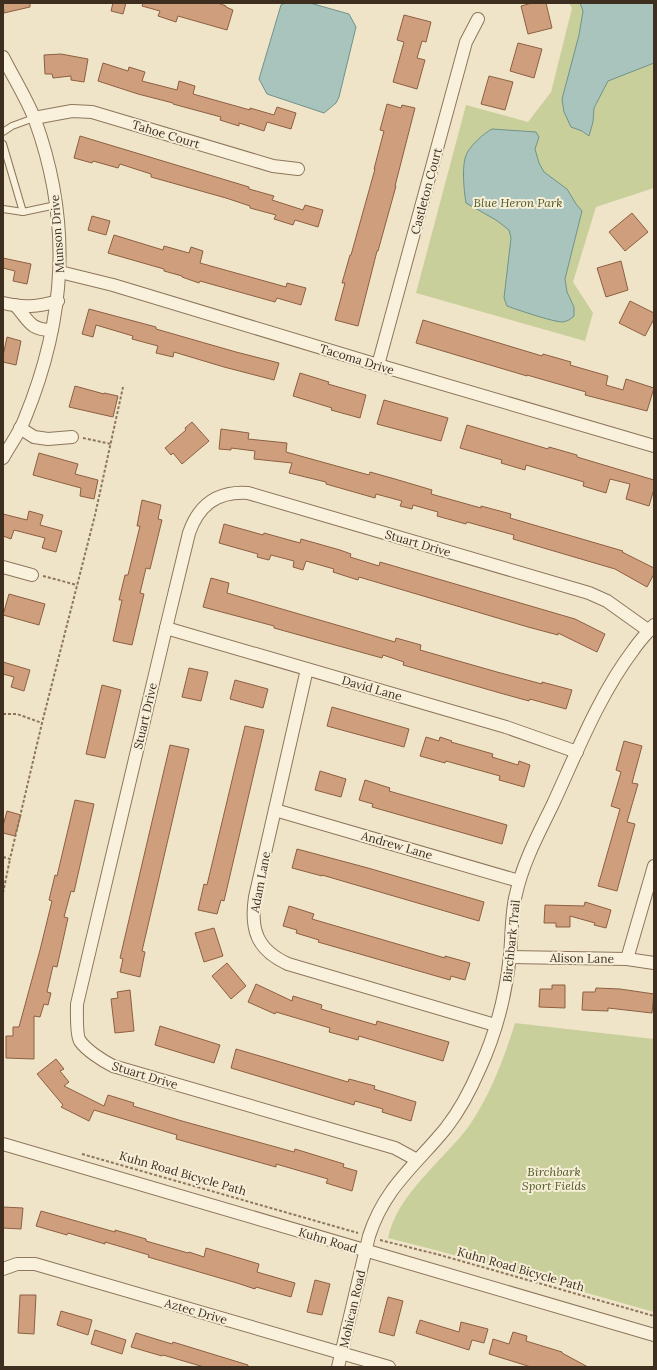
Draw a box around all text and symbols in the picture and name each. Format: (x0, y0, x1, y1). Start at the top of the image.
street label: Tahoe Court (130, 117, 202, 152)
street label: Castleton Court (407, 146, 445, 236)
street label: Munson Drive (47, 194, 67, 274)
park label: Blue Heron Park (474, 195, 562, 210)
street label: Tacoma Drive (318, 341, 396, 378)
street label: Stuart Drive (383, 526, 453, 560)
street label: David Lane (340, 672, 404, 704)
street label: Stuart Drive (130, 681, 160, 751)
street label: Andrew Lane (359, 827, 435, 862)
street label: Adam Lane (247, 850, 273, 915)
street label: Birchbark Trail (499, 899, 523, 983)
street label: Alison Lane (549, 950, 615, 966)
street label: Stuart Drive (110, 1058, 180, 1092)
street label: Kuhn Road Bicycle Path (118, 1148, 248, 1198)
park label: Birchbark Sport Fields (522, 1164, 586, 1193)
street label: Kuhn Road (297, 1224, 359, 1256)
street label: Kuhn Road Bicycle Path (456, 1244, 586, 1294)
street label: Mohican Road (336, 1269, 368, 1349)
street label: Aztec Drive (162, 1295, 230, 1327)

